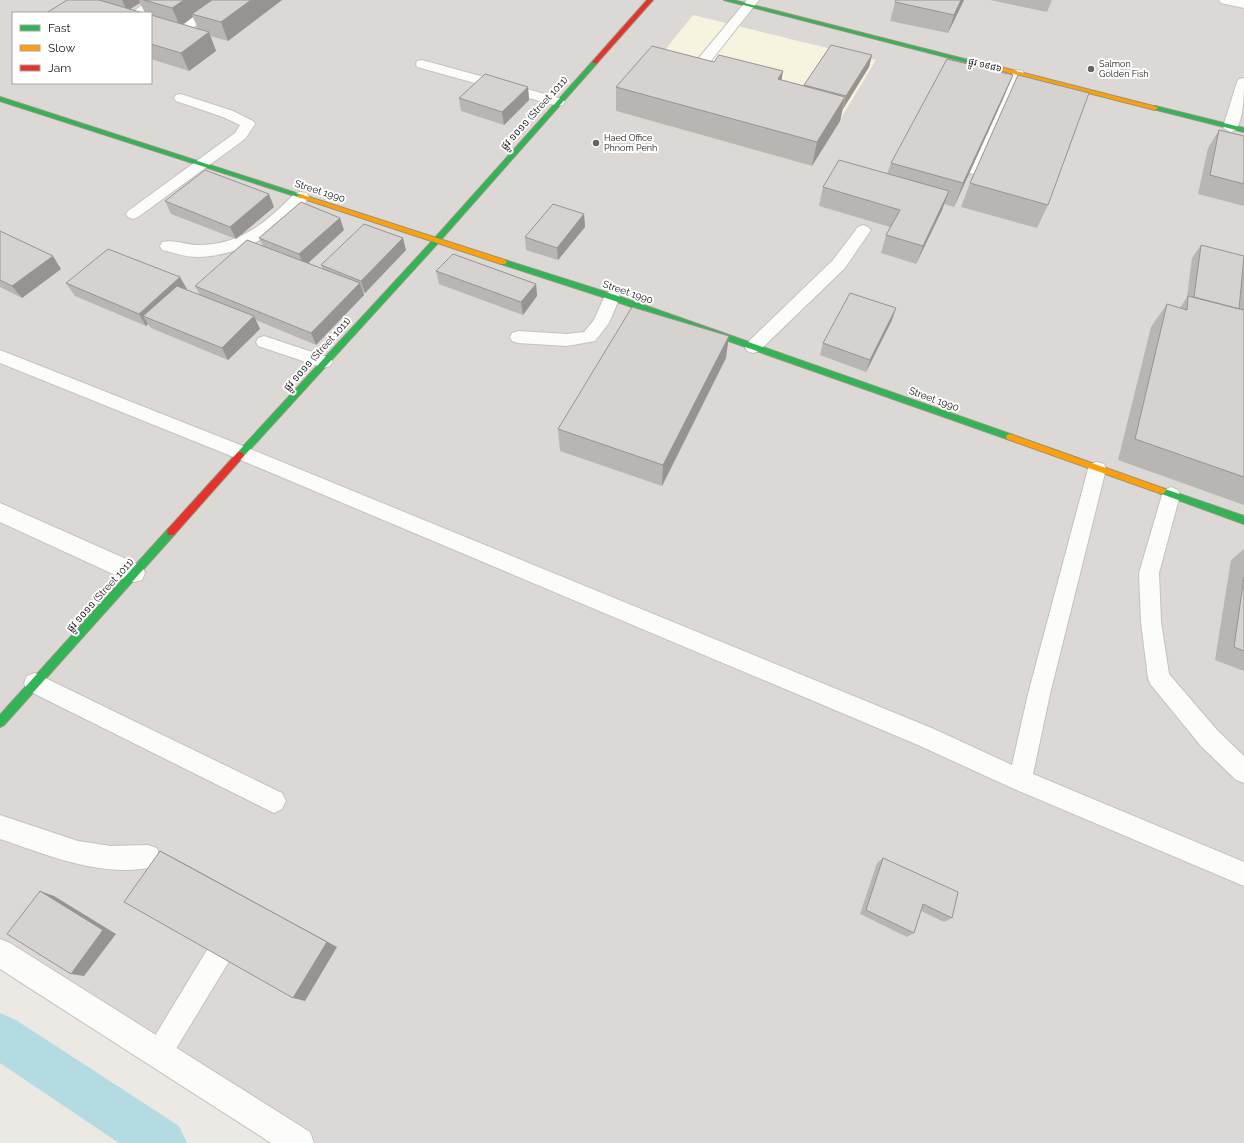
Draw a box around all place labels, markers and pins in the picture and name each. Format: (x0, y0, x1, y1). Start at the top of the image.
place label: Salmon Golden Fish (1099, 59, 1149, 79)
marker: Salmon Golden Fish (1086, 64, 1096, 74)
place label: Haed Office Phnom Penh (604, 133, 657, 153)
marker: Haed Office Phnom Penh (591, 138, 601, 148)

